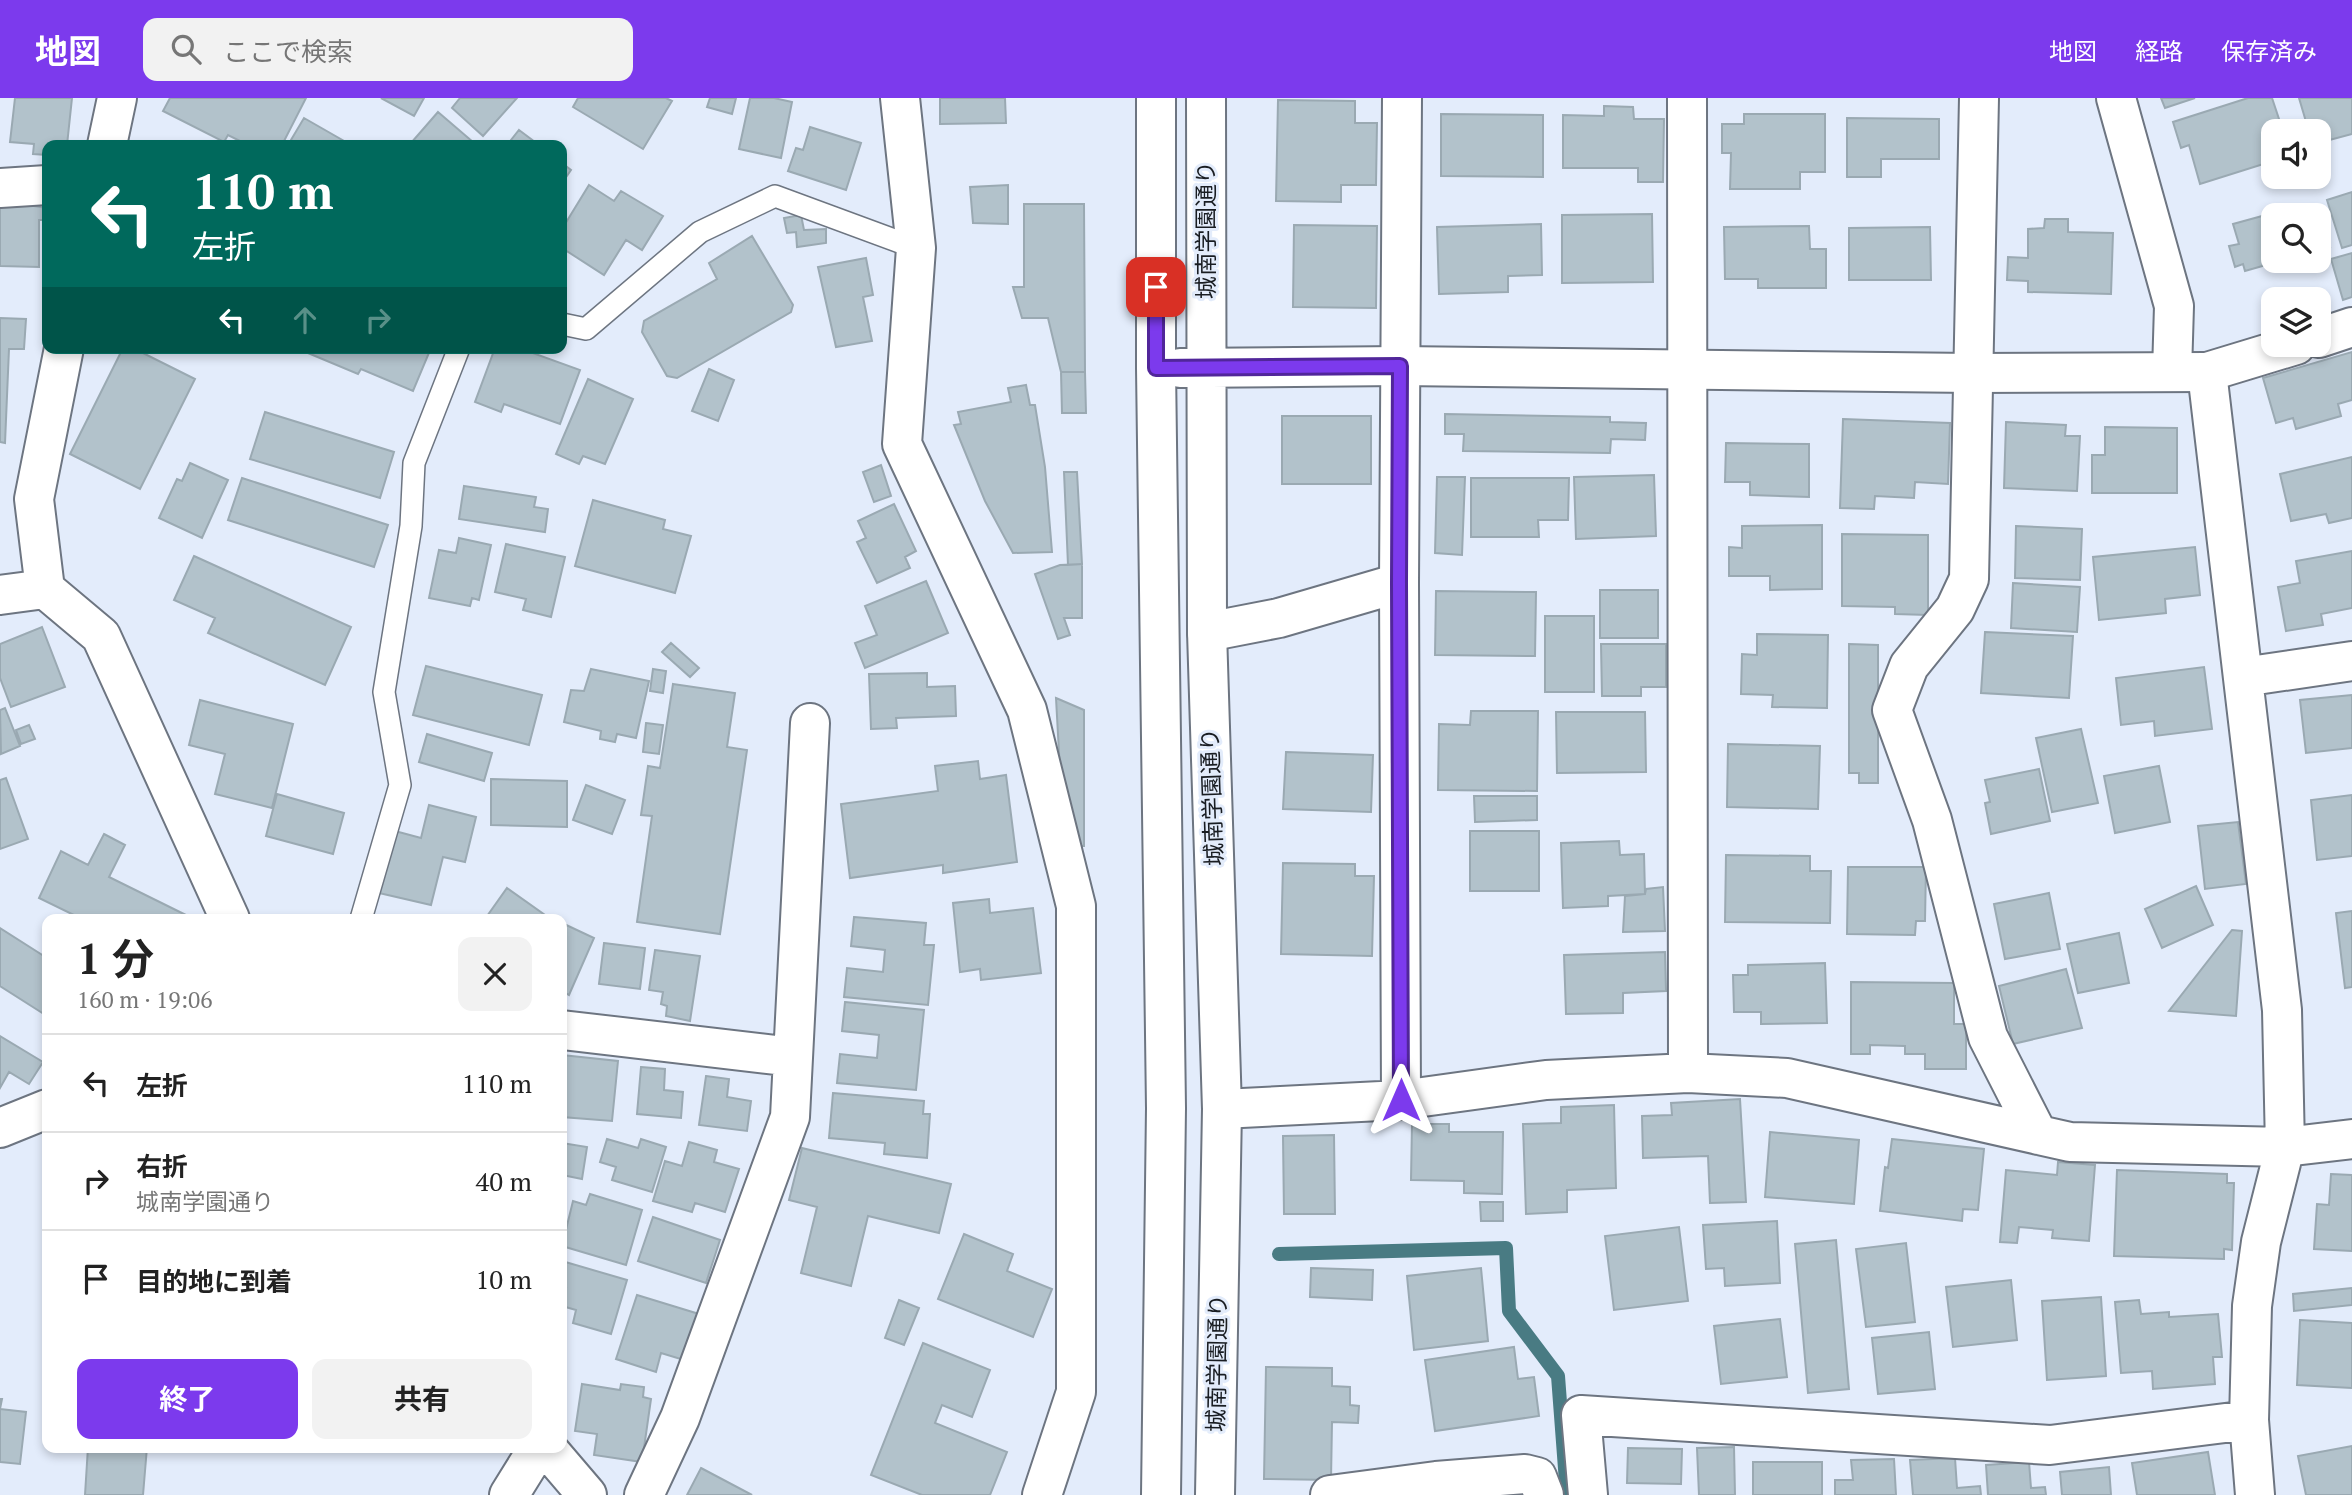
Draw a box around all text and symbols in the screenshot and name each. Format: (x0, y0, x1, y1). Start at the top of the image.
search box (143, 18, 633, 81)
text: 地図 (35, 29, 101, 72)
icon: search (167, 30, 205, 68)
text: ここで検索 (223, 34, 353, 68)
text: 地図 (2049, 35, 2097, 67)
text: 経路 (2135, 35, 2183, 67)
text: 保存済み (2221, 35, 2317, 67)
map controls (2261, 119, 2331, 357)
button: sound (2261, 119, 2331, 189)
text: 110 m (192, 158, 334, 223)
street label: 城南学園通り (1190, 161, 1221, 299)
icon: left (77, 168, 168, 259)
button: search (2261, 203, 2331, 273)
text: 左折 (192, 225, 256, 267)
pin (1126, 257, 1186, 317)
icon: arrive (1137, 268, 1175, 306)
button: layers (2261, 287, 2331, 357)
icon: left (213, 301, 251, 339)
icon: ahead (286, 301, 324, 339)
icon: right (359, 301, 397, 339)
street label: 城南学園通り (1194, 728, 1229, 867)
text: 1 分 (77, 930, 154, 986)
button: close (458, 937, 532, 1011)
text: 160 m · 19:06 (77, 984, 212, 1015)
position arrow (1364, 1063, 1438, 1137)
icon: left (77, 1064, 115, 1102)
text: 110 m (462, 1066, 532, 1100)
text: 左折 (136, 1068, 188, 1102)
text: 右折 (136, 1149, 188, 1183)
icon: right (77, 1162, 115, 1200)
text: 40 m (476, 1164, 532, 1198)
text: 城南学園通り (136, 1186, 274, 1217)
icon: arrive (77, 1260, 115, 1298)
text: 10 m (476, 1262, 532, 1296)
text: 目的地に到着 (136, 1264, 292, 1298)
street label: 城南学園通り (1200, 1294, 1233, 1432)
button: 終了 (77, 1359, 298, 1439)
button: 共有 (312, 1359, 532, 1439)

